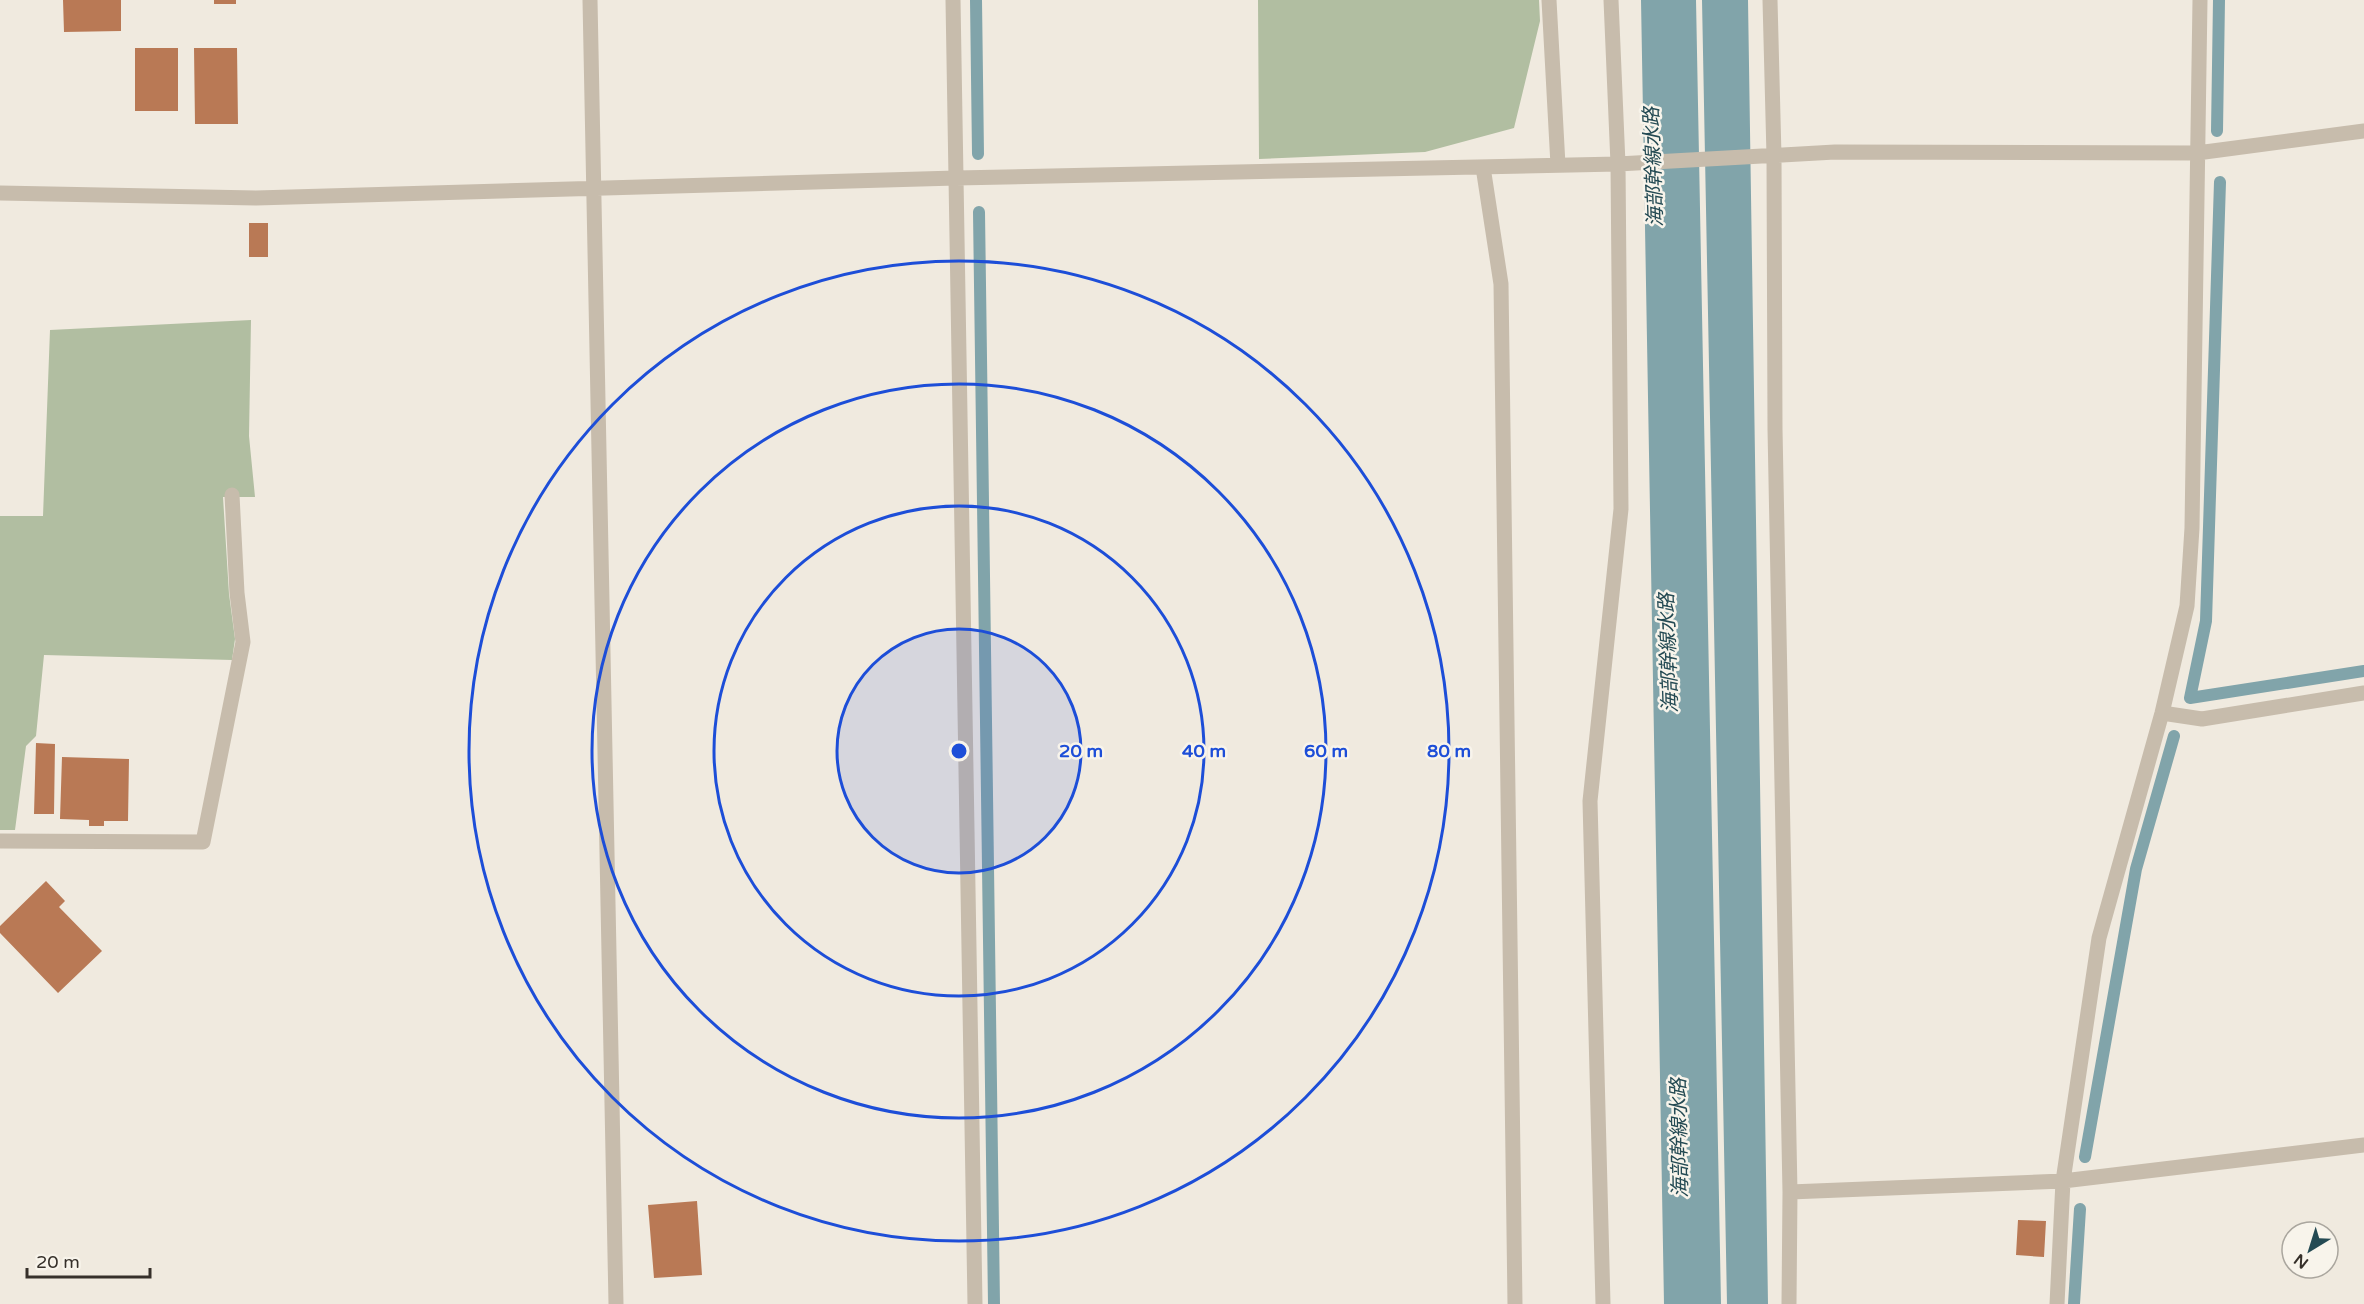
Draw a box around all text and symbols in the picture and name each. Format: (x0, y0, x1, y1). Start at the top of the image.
water label: 海部幹線水路 (1640, 105, 1668, 227)
water label: 海部幹線水路 (1655, 591, 1683, 713)
text: 20 m (1059, 740, 1103, 762)
text: 40 m (1182, 740, 1226, 762)
text: 60 m (1304, 740, 1348, 762)
text: 80 m (1427, 740, 1471, 762)
centre of rings (949, 741, 969, 761)
water label: 海部幹線水路 (1667, 1076, 1693, 1198)
north arrow (2280, 1220, 2340, 1280)
scale bar (27, 1241, 150, 1279)
text: N (2290, 1249, 2313, 1273)
text: 20 m (36, 1251, 80, 1273)

